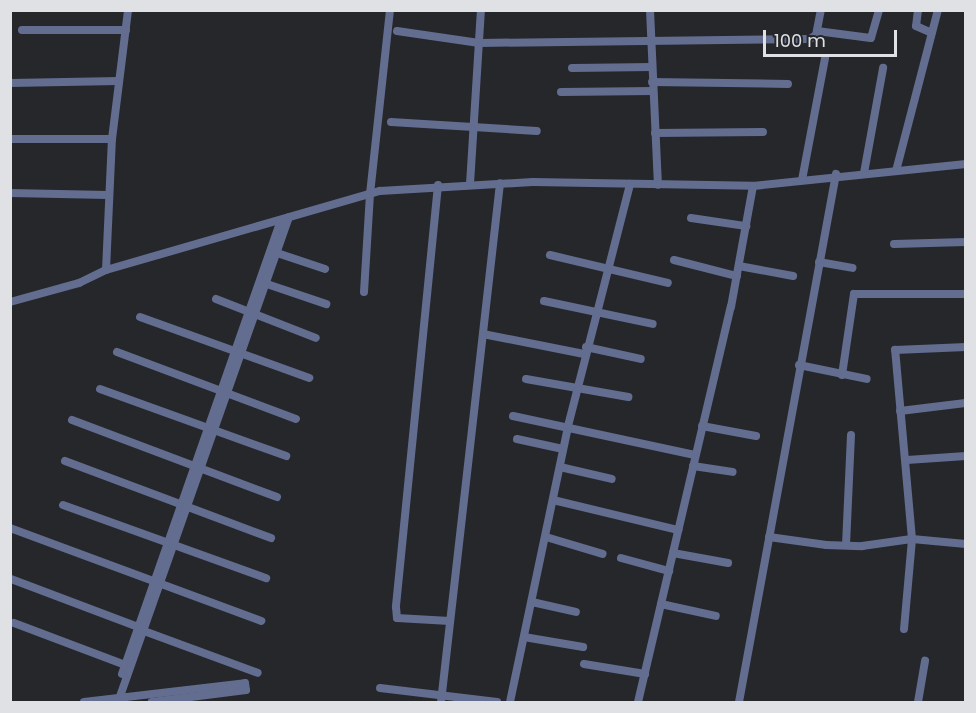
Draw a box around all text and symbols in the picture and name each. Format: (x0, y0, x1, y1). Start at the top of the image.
scale bar (766, 18, 900, 56)
text: 100 m (774, 28, 826, 53)

